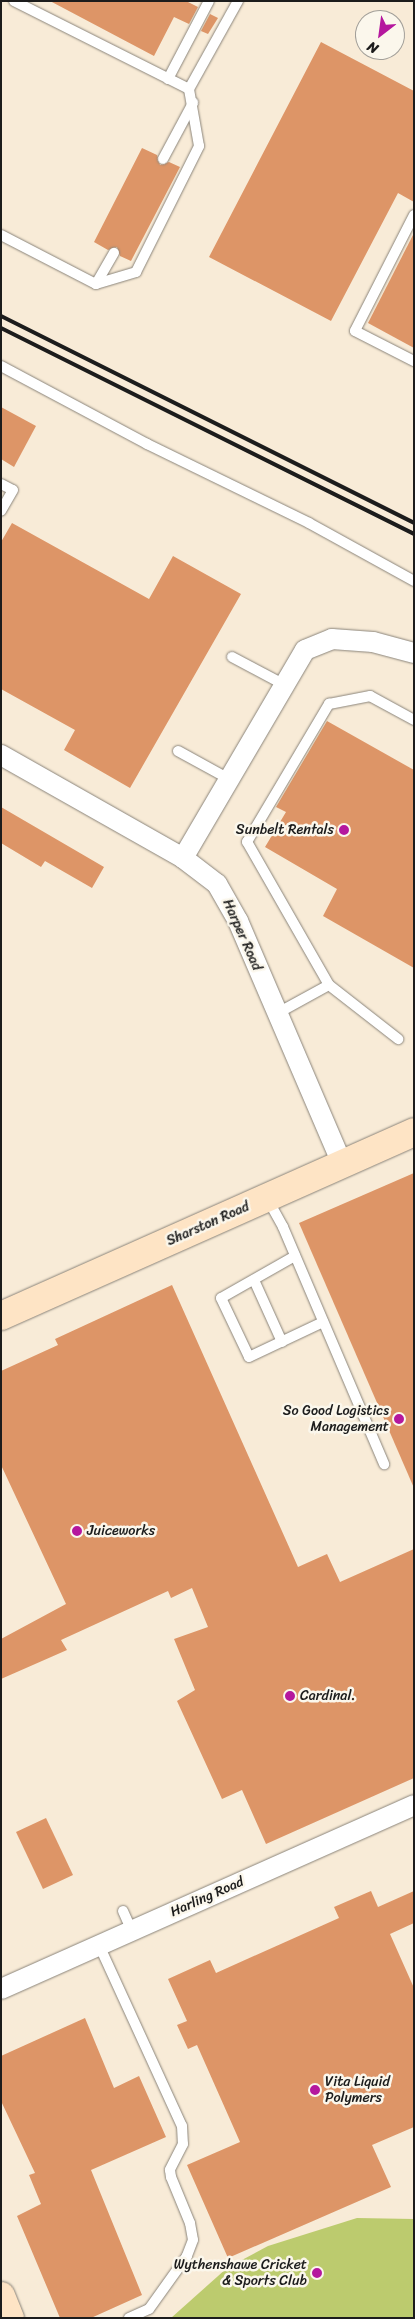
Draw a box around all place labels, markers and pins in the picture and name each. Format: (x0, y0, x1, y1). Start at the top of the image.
place label: Sunbelt Rentals (235, 822, 334, 838)
marker: Sunbelt Rentals (338, 824, 350, 836)
place label: So Good Logistics Management (282, 1403, 389, 1435)
marker: So Good Logistics Management (393, 1413, 405, 1425)
place label: Juiceworks (87, 1523, 155, 1539)
marker: Juiceworks (71, 1525, 83, 1537)
place label: Cardinal. (300, 1688, 356, 1704)
marker: Cardinal. (284, 1690, 296, 1702)
place label: Vita Liquid Polymers (325, 2074, 390, 2106)
marker: Vita Liquid Polymers (309, 2084, 321, 2096)
place label: Wythenshawe Cricket & Sports Club (174, 2257, 307, 2290)
marker: Wythenshawe Cricket & Sports Club (311, 2267, 323, 2279)

